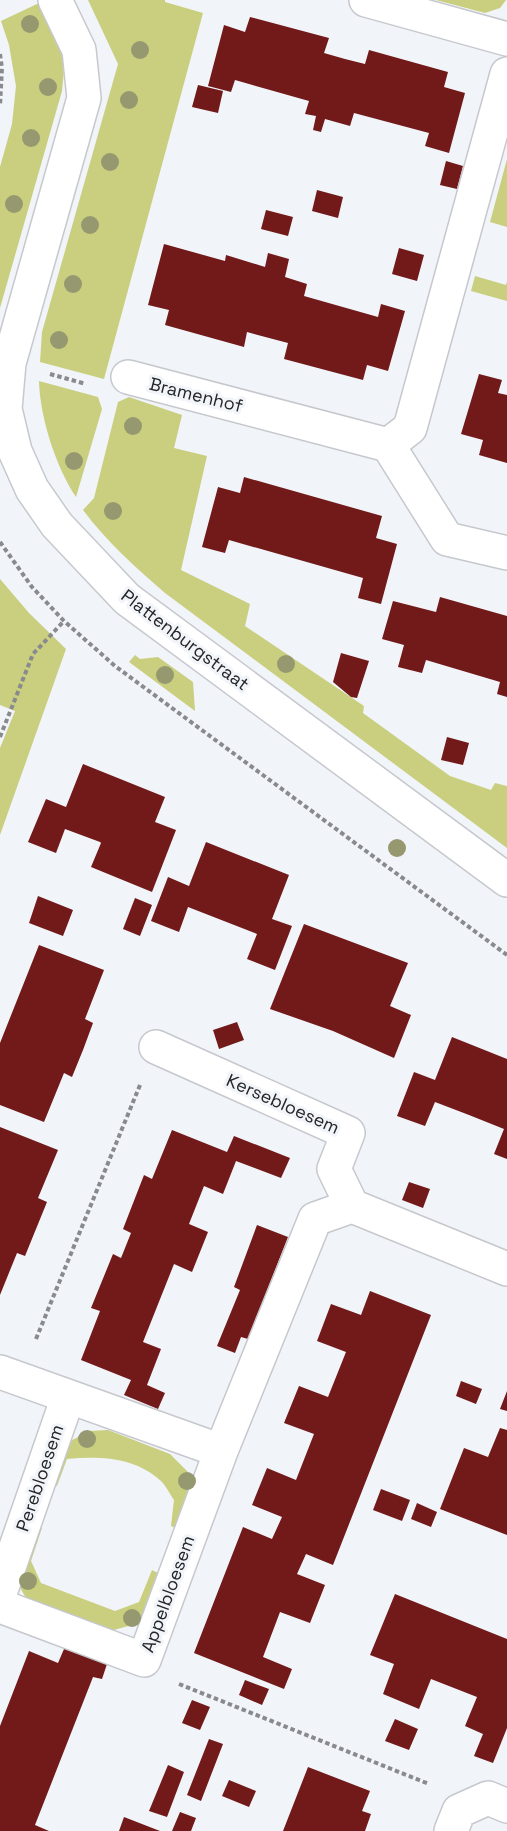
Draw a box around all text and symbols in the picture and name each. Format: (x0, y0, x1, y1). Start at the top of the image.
street label: Bramenhof (147, 372, 245, 417)
street label: Plattenburgstraat (117, 584, 254, 695)
street label: Kersebloesem (223, 1068, 343, 1139)
street label: Perebloesem (10, 1421, 69, 1534)
street label: Appelbloesem (136, 1532, 199, 1656)

